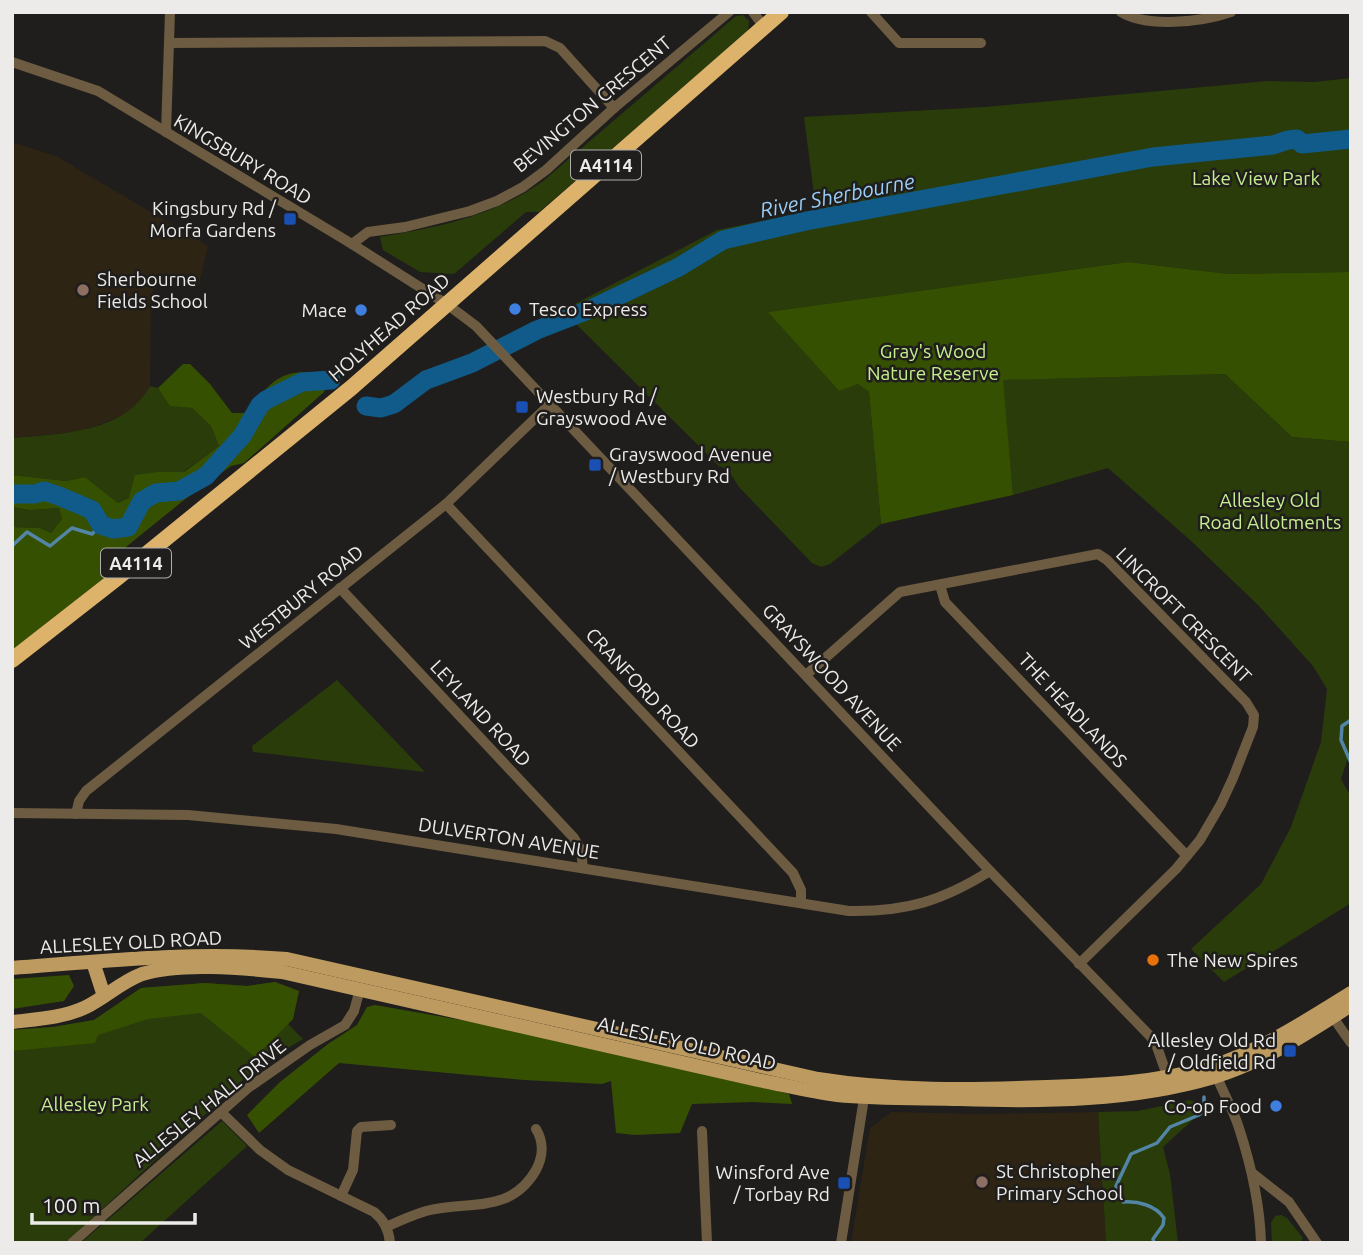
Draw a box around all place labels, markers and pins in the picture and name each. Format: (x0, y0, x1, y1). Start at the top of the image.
place label: Kingsbury Rd / Morfa Gardens (150, 197, 277, 241)
marker: Kingsbury Rd / Morfa Gardens (282, 211, 298, 227)
place label: Sherbourne Fields School (97, 268, 208, 312)
marker: Sherbourne Fields School (75, 282, 91, 298)
place label: Tesco Express (529, 298, 647, 320)
place label: Mace (301, 299, 347, 321)
marker: Tesco Express (507, 301, 523, 317)
marker: Mace (353, 302, 369, 318)
place label: Westbury Rd / Grayswood Ave (536, 385, 667, 429)
marker: Westbury Rd / Grayswood Ave (514, 399, 530, 415)
place label: Grayswood Avenue / Westbury Rd (608, 443, 772, 487)
marker: Grayswood Avenue / Westbury Rd (587, 457, 603, 473)
place label: The New Spires (1167, 949, 1298, 971)
marker: The New Spires (1145, 952, 1161, 968)
place label: Allesley Old Rd / Oldfield Rd (1148, 1029, 1276, 1073)
marker: Allesley Old Rd / Oldfield Rd (1282, 1043, 1298, 1059)
place label: Co-op Food (1164, 1095, 1262, 1117)
marker: Co-op Food (1268, 1098, 1284, 1114)
place label: St Christopher Primary School (996, 1160, 1123, 1204)
place label: Winsford Ave / Torbay Rd (716, 1161, 830, 1205)
marker: St Christopher Primary School (974, 1174, 990, 1190)
marker: Winsford Ave / Torbay Rd (836, 1175, 852, 1191)

